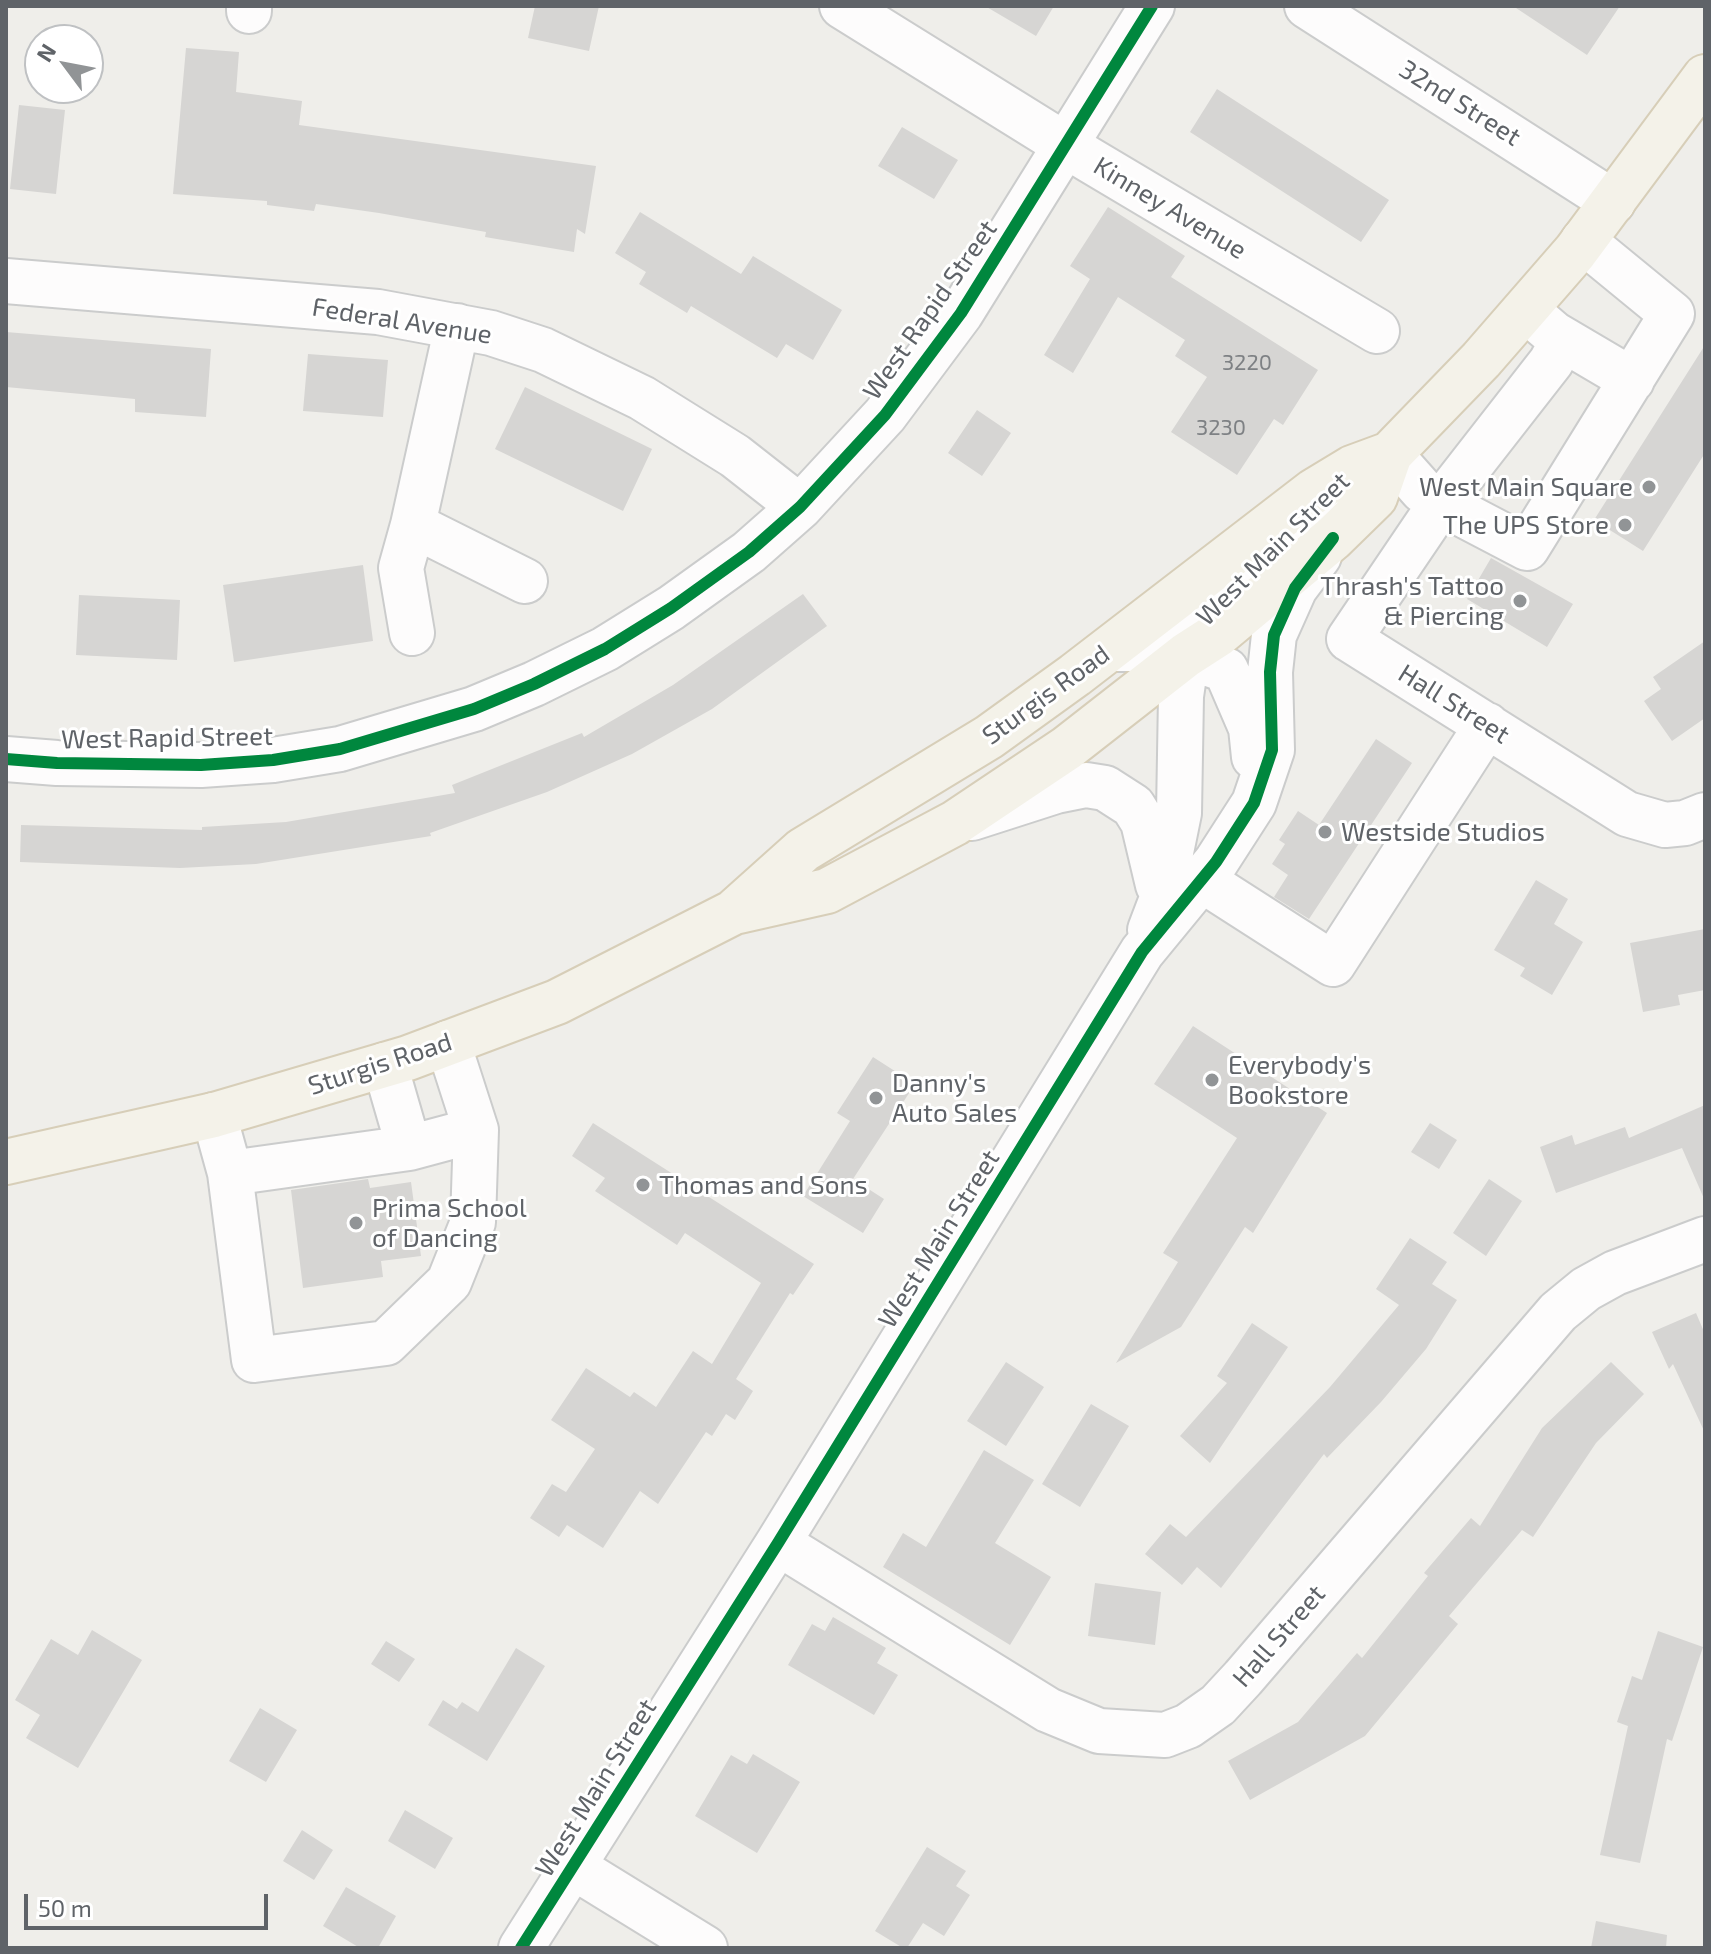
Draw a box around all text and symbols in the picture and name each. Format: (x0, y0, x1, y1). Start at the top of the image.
north arrow (24, 24, 104, 104)
text: N (30, 39, 61, 66)
street label: 32nd Street (1394, 53, 1526, 153)
street label: Kinney Avenue (1088, 150, 1252, 266)
street label: West Rapid Street (856, 214, 1004, 406)
street label: Federal Avenue (310, 291, 494, 351)
house number: 3220 (1222, 350, 1272, 376)
house number: 3230 (1196, 415, 1246, 441)
street label: West Main Street (1190, 466, 1356, 632)
place label: West Main Square (1419, 471, 1633, 503)
marker: West Main Square (1640, 478, 1658, 496)
place label: The UPS Store (1443, 509, 1609, 541)
marker: The UPS Store (1616, 516, 1634, 534)
place label: Thrash's Tattoo & Piercing (1320, 570, 1504, 632)
marker: Thrash's Tattoo & Piercing (1511, 592, 1529, 610)
street label: Sturgis Road (976, 638, 1116, 752)
street label: Hall Street (1393, 658, 1515, 750)
street label: West Rapid Street (61, 721, 273, 755)
place label: Westside Studios (1341, 816, 1545, 848)
marker: Westside Studios (1316, 823, 1334, 841)
street label: Sturgis Road (304, 1026, 456, 1102)
place label: Everybody's Bookstore (1228, 1049, 1371, 1110)
place label: Danny's Auto Sales (892, 1067, 1017, 1128)
marker: Everybody's Bookstore (1203, 1071, 1221, 1089)
marker: Danny's Auto Sales (867, 1089, 885, 1107)
street label: West Main Street (872, 1144, 1006, 1334)
place label: Thomas and Sons (659, 1169, 868, 1201)
marker: Thomas and Sons (634, 1176, 652, 1194)
place label: Prima School of Dancing (372, 1192, 527, 1254)
marker: Prima School of Dancing (347, 1214, 365, 1232)
street label: Hall Street (1226, 1579, 1332, 1693)
street label: West Main Street (529, 1693, 663, 1883)
scale bar (28, 1878, 272, 1928)
text: 50 m (38, 1893, 92, 1922)

